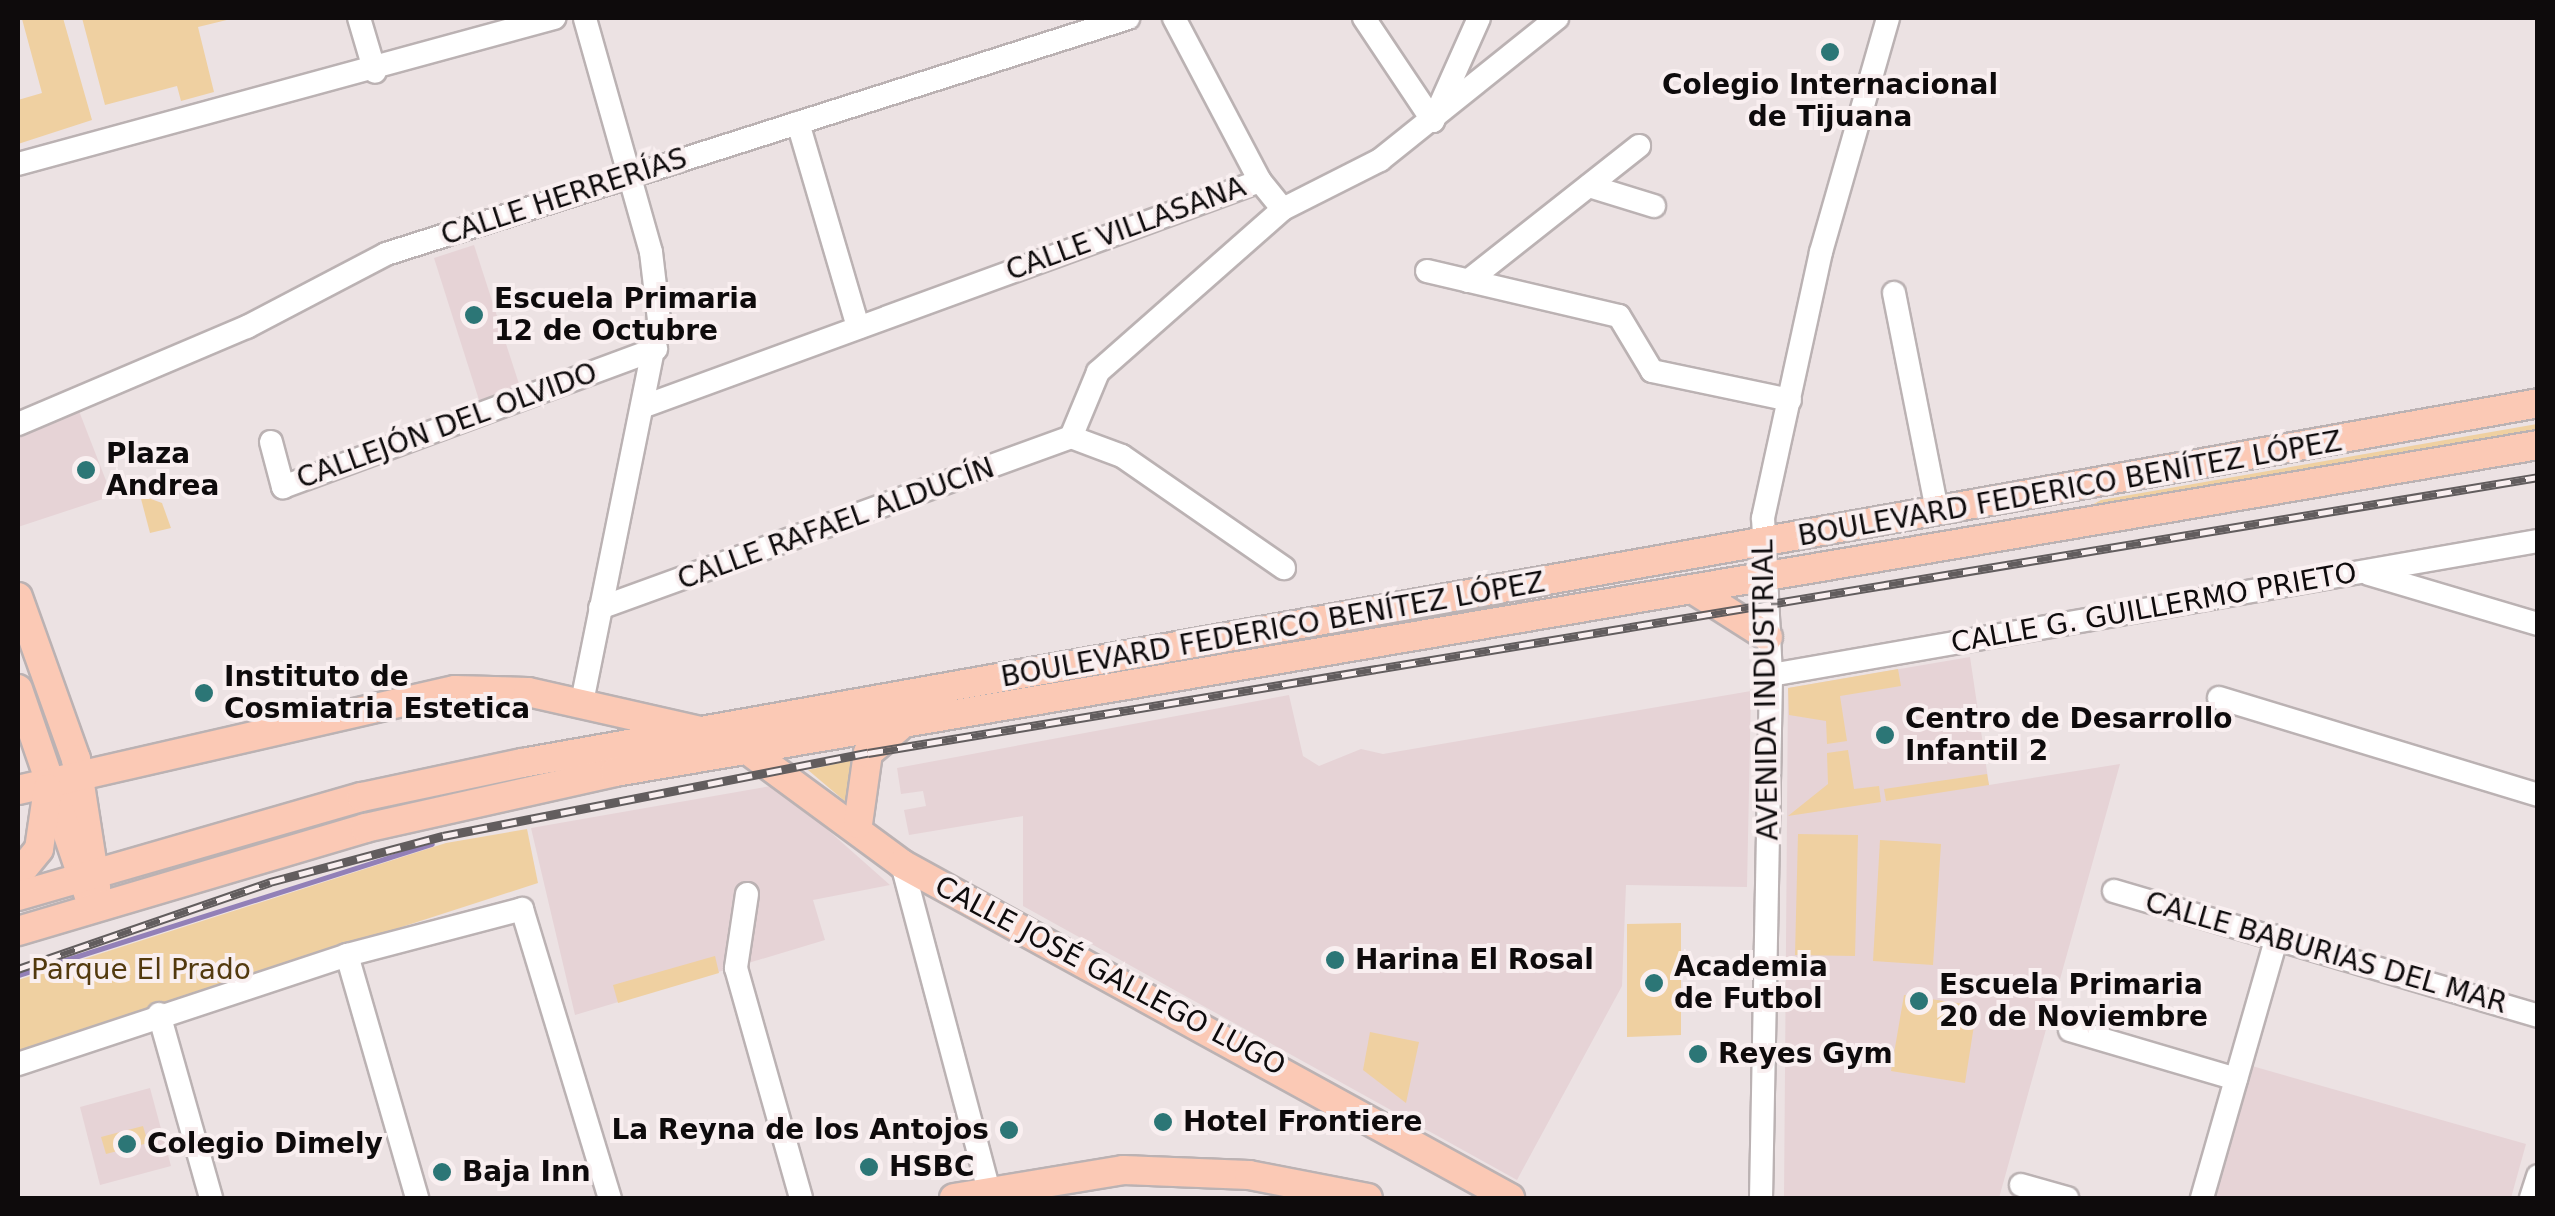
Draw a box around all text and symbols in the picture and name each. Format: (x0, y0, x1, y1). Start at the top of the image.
marker: Colegio Internacional de Tijuana (1819, 41, 1841, 63)
place label: Colegio Internacional de Tijuana (1662, 68, 1998, 134)
street label: CALLE HERRERÍAS (437, 141, 691, 253)
street label: CALLE VILLASANA (1002, 170, 1250, 288)
place label: Escuela Primaria 12 de Octubre (494, 282, 758, 348)
marker: Escuela Primaria 12 de Octubre (463, 304, 485, 326)
street label: CALLEJÓN DEL OLVIDO (292, 356, 602, 496)
street label: BOULEVARD FEDERICO BENÍTEZ LÓPEZ (1795, 425, 2345, 553)
place label: Plaza Andrea (106, 437, 219, 503)
street label: CALLE RAFAEL ALDUCÍN (673, 451, 999, 597)
marker: Plaza Andrea (75, 459, 97, 481)
street label: AVENIDA INDUSTRIAL (1747, 539, 1785, 841)
street label: CALLE G. GUILLERMO PRIETO (1949, 556, 2359, 660)
street label: BOULEVARD FEDERICO BENÍTEZ LÓPEZ (998, 566, 1548, 694)
place label: Instituto de Cosmiatria Estetica (224, 660, 530, 726)
marker: Instituto de Cosmiatria Estetica (193, 682, 215, 704)
place label: Centro de Desarrollo Infantil 2 (1905, 702, 2233, 768)
marker: Centro de Desarrollo Infantil 2 (1874, 724, 1896, 746)
street label: CALLE JOSÉ GALLEGO LUGO (929, 869, 1291, 1083)
street label: CALLE BABURIAS DEL MAR (2141, 885, 2511, 1021)
place label: Harina El Rosal (1355, 943, 1594, 977)
marker: Harina El Rosal (1324, 949, 1346, 971)
place label: Academia de Futbol (1674, 950, 1828, 1016)
park label: Parque El Prado (31, 953, 251, 987)
place label: Escuela Primaria 20 de Noviembre (1939, 968, 2208, 1034)
marker: Academia de Futbol (1643, 972, 1665, 994)
marker: Escuela Primaria 20 de Noviembre (1908, 990, 1930, 1012)
place label: Reyes Gym (1718, 1037, 1893, 1071)
marker: Reyes Gym (1687, 1043, 1709, 1065)
place label: Hotel Frontiere (1183, 1105, 1422, 1139)
marker: Hotel Frontiere (1152, 1111, 1174, 1133)
place label: La Reyna de los Antojos (611, 1113, 989, 1147)
marker: La Reyna de los Antojos (998, 1119, 1020, 1141)
place label: Colegio Dimely (147, 1127, 383, 1161)
marker: Colegio Dimely (116, 1133, 138, 1155)
place label: HSBC (889, 1150, 974, 1184)
place label: Baja Inn (462, 1155, 591, 1189)
marker: HSBC (858, 1156, 880, 1178)
marker: Baja Inn (431, 1161, 453, 1183)

